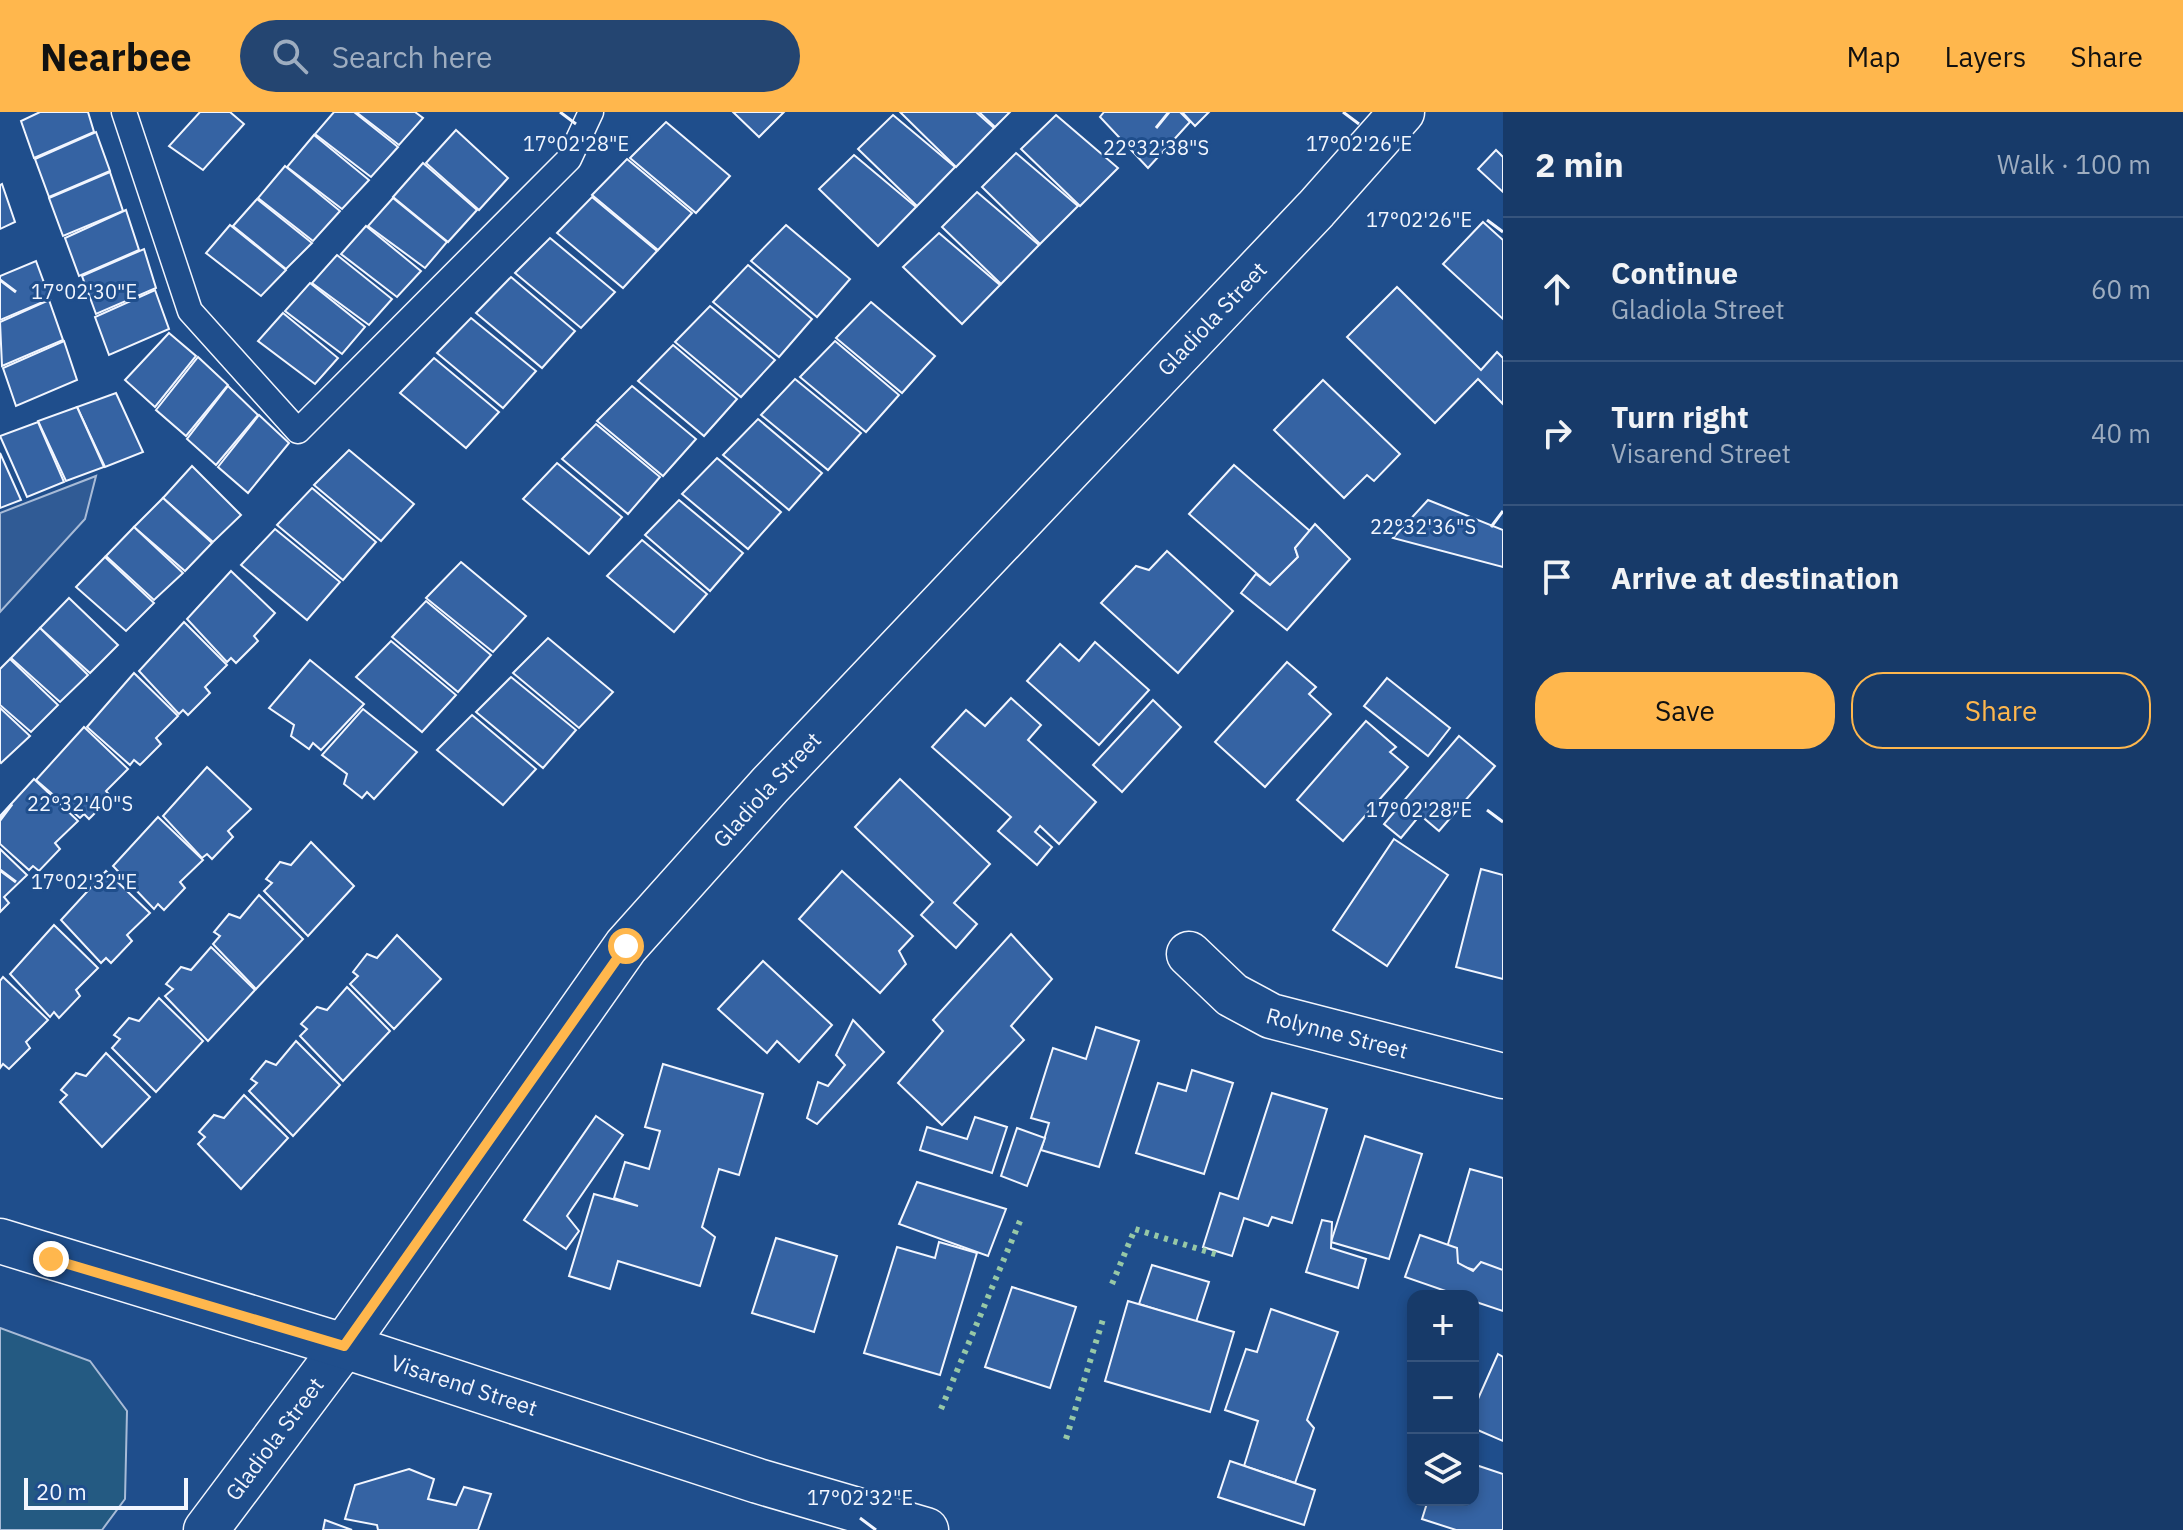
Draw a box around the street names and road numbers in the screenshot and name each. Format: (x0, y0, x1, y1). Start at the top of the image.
street label: Gladiola Street (1151, 255, 1273, 382)
street label: Gladiola Street (706, 725, 827, 853)
street label: Rolynne Street (1263, 1000, 1411, 1065)
street label: Visarend Street (387, 1347, 541, 1422)
street label: Gladiola Street (218, 1371, 330, 1506)

